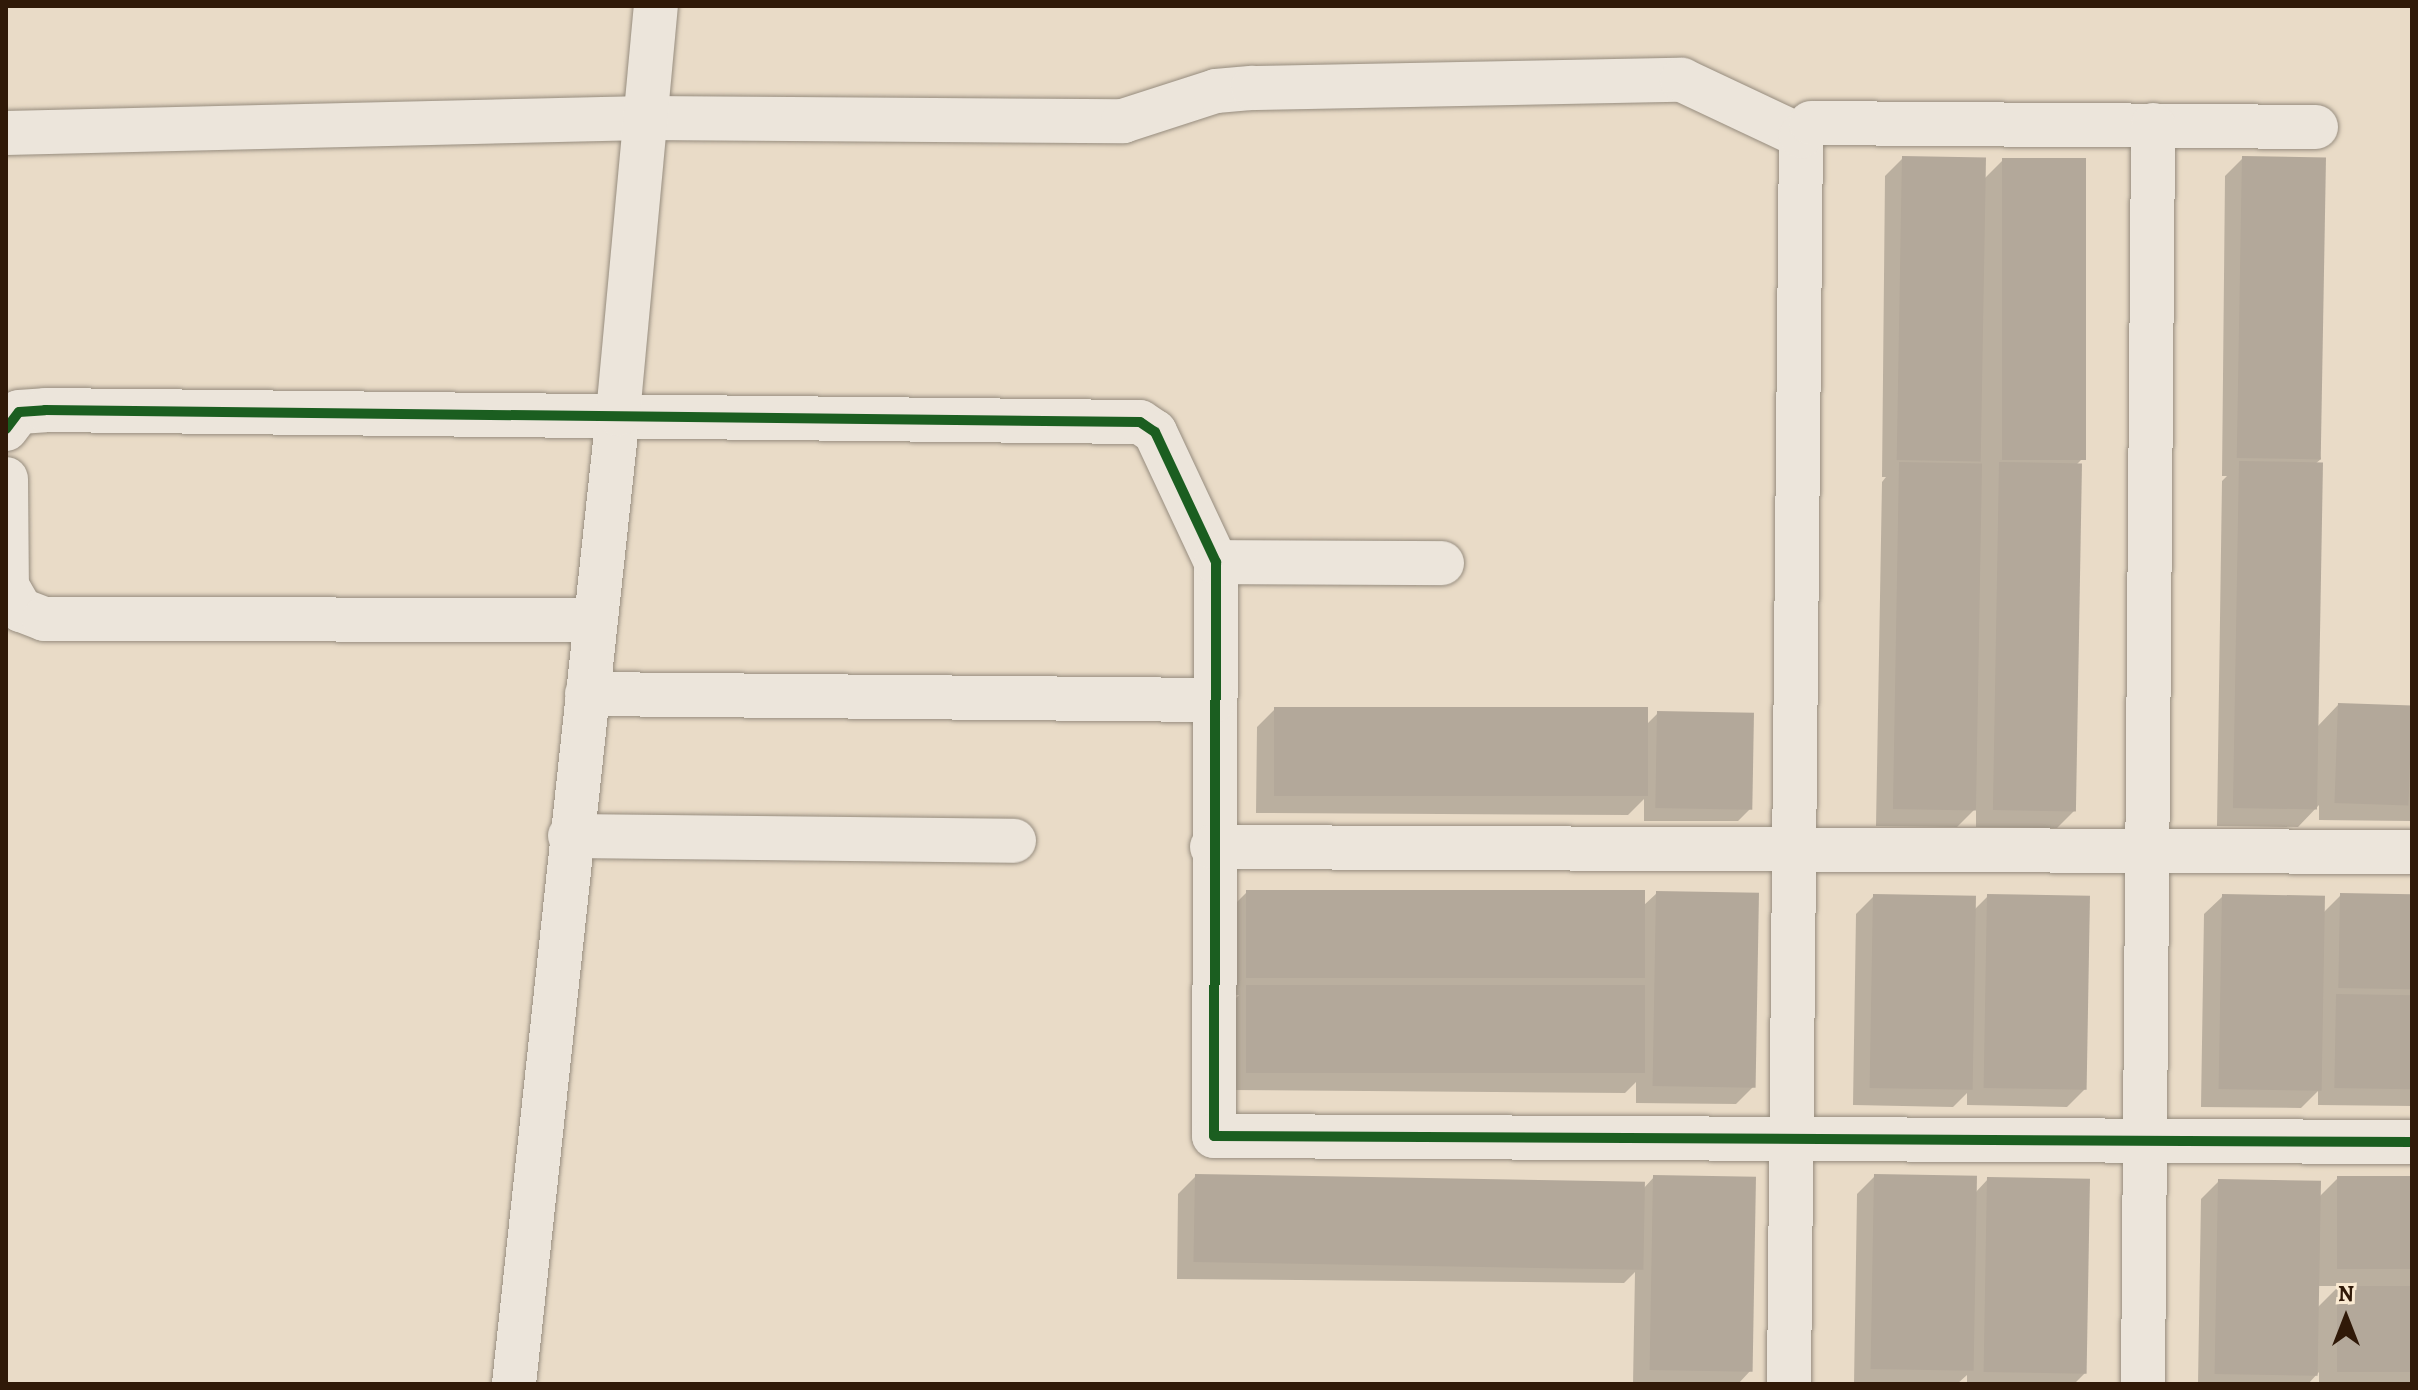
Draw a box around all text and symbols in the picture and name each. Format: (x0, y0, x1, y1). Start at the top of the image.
north arrow (2306, 1278, 2386, 1358)
text: N (2338, 1279, 2354, 1309)

